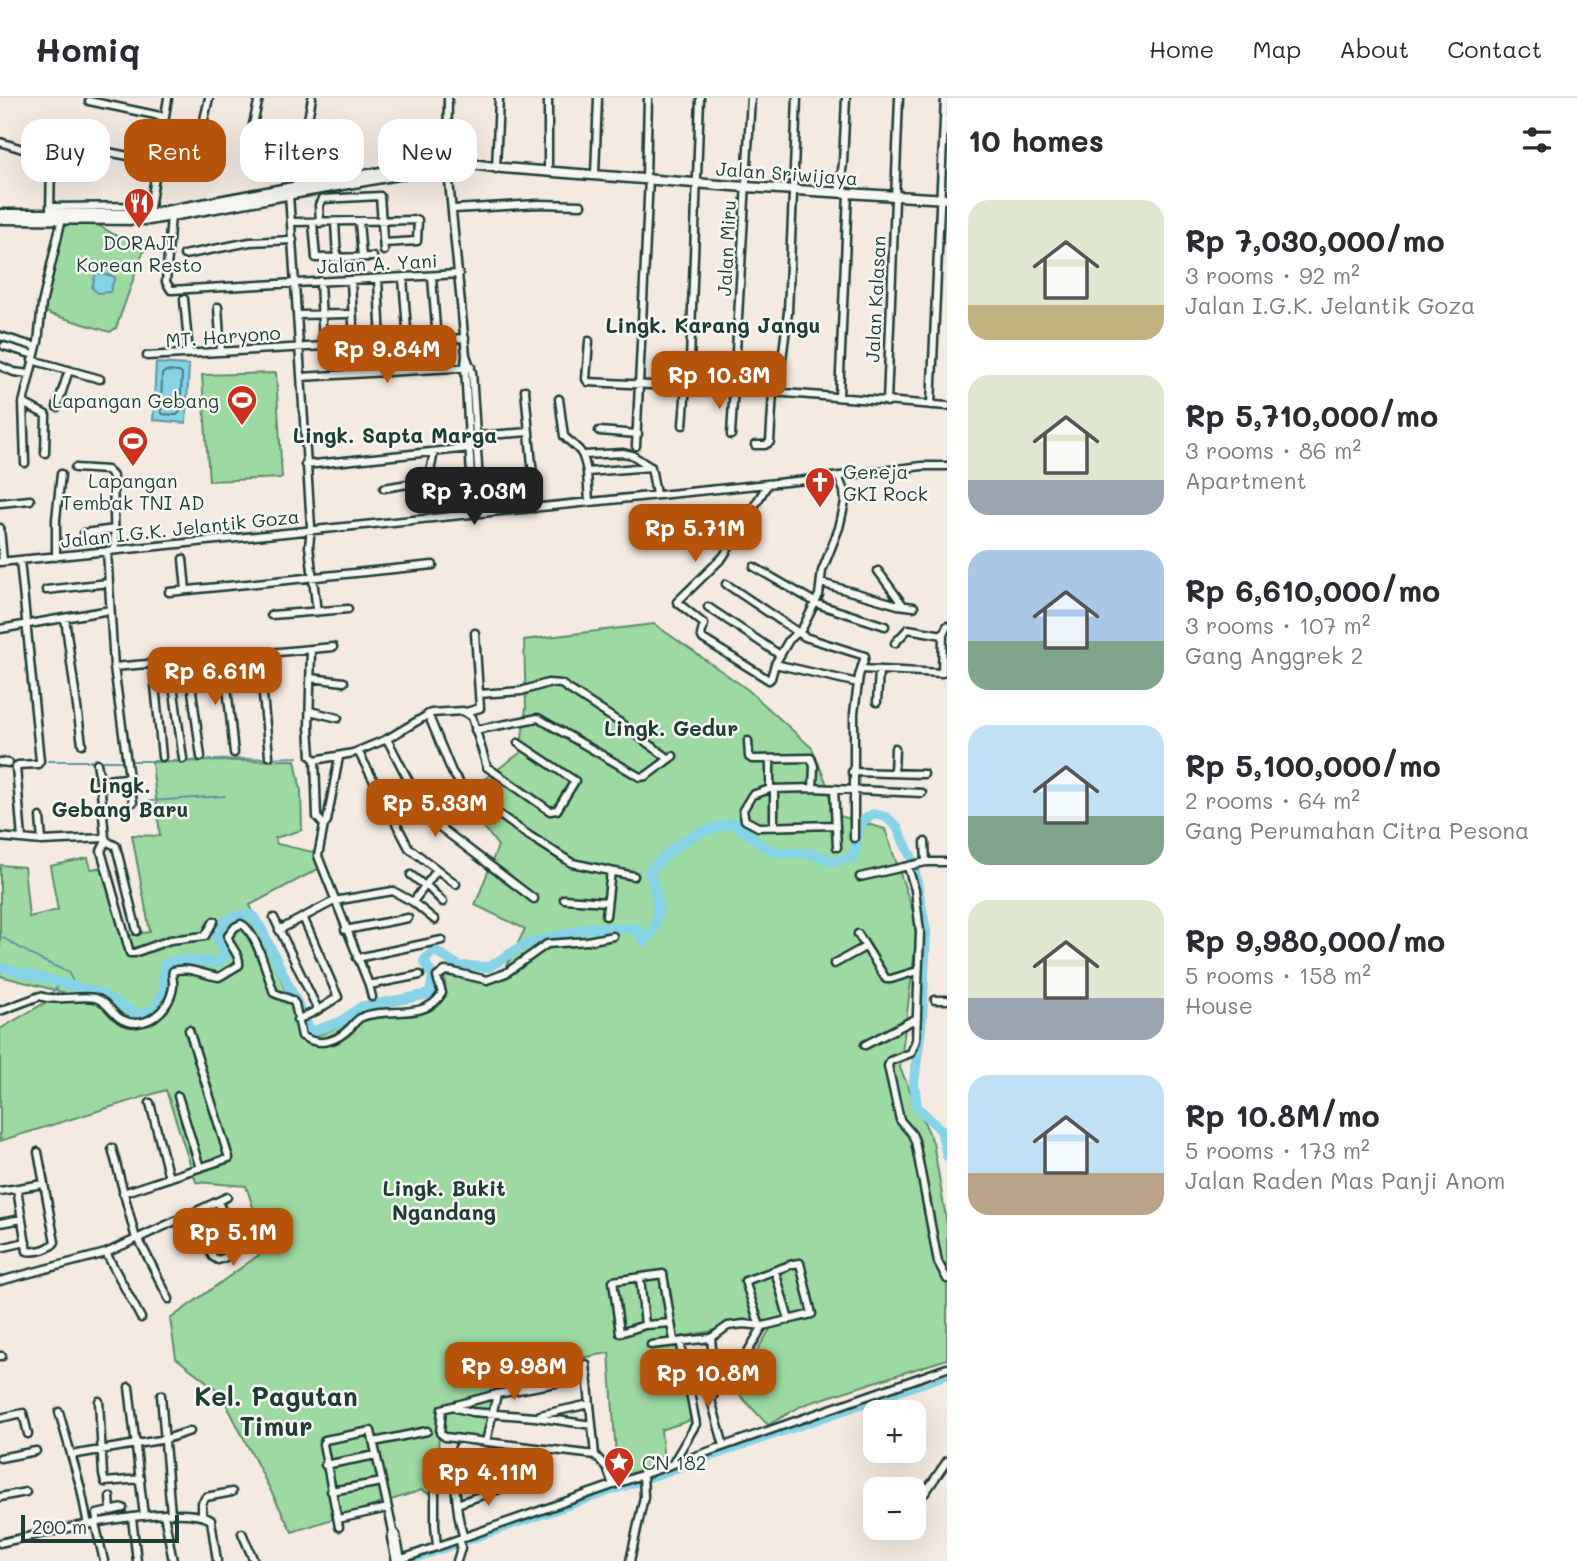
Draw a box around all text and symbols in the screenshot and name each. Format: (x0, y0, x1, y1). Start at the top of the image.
text: Homiq (35, 27, 140, 70)
text: Home (1149, 33, 1214, 64)
text: Map (1252, 33, 1301, 64)
text: About (1339, 33, 1409, 64)
text: Contact (1447, 33, 1542, 64)
chip: Buy (21, 119, 110, 182)
chip: Rent (124, 119, 226, 182)
chip: Filters (240, 119, 364, 182)
chip: New (378, 119, 477, 182)
text: 10 homes (968, 120, 1104, 160)
icon: filters (1518, 121, 1556, 159)
street label: Jalan Sriwijaya (715, 156, 859, 190)
restaurant icon: DORAJI Korean Resto (122, 186, 156, 230)
street label: Jalan Miru (711, 199, 741, 297)
text: Rp 7,030,000/mo (1185, 220, 1445, 260)
icon: home (1024, 228, 1108, 312)
place label: DORAJI Korean Resto (76, 230, 202, 277)
street label: Jalan Kalasan (859, 235, 891, 363)
street label: Jalan A. Yani (316, 247, 438, 279)
text: 3 rooms · 92 m² (1185, 260, 1360, 290)
text: Jalan I.G.K. Jelantik Goza (1185, 290, 1475, 320)
district label: Lingk. Karang Jangu (605, 311, 821, 338)
street label: MT. Haryono (165, 320, 281, 352)
pin: Rp 9.84M (315, 326, 459, 385)
text: Rp 9.84M (333, 333, 441, 363)
pin: Rp 10.3M (647, 352, 791, 411)
text: Rp 10.3M (667, 359, 771, 389)
sports icon: Lapangan Gebang (225, 383, 259, 427)
place label: Lapangan Gebang (52, 388, 219, 413)
text: Rp 5,710,000/mo (1185, 395, 1438, 435)
icon: home (1024, 403, 1108, 487)
district label: Lingk. Sapta Marga (293, 421, 497, 448)
sports icon: Lapangan Tembak TNI AD (116, 424, 150, 468)
text: 3 rooms · 86 m² (1185, 435, 1361, 465)
place label: Gereja GKI Rock (843, 459, 928, 506)
church icon: Gereja GKI Rock (803, 465, 837, 509)
text: Apartment (1185, 465, 1307, 495)
place label: Lapangan Tembak TNI AD (62, 468, 204, 515)
pin: Rp 7.03M (402, 468, 546, 527)
text: Rp 7.03M (421, 475, 527, 505)
street label: Jalan I.G.K. Jelantik Goza (59, 503, 301, 553)
pin: Rp 5.71M (623, 504, 767, 564)
text: Rp 5.71M (645, 512, 745, 542)
text: Rp 6,610,000/mo (1185, 570, 1440, 610)
icon: home (1024, 578, 1108, 662)
text: 3 rooms · 107 m² (1185, 610, 1371, 640)
text: Gang Anggrek 2 (1185, 640, 1363, 670)
pin: Rp 6.61M (143, 648, 287, 707)
text: Rp 6.61M (164, 655, 266, 685)
district label: Lingk. Gedur (604, 714, 738, 741)
text: Rp 5,100,000/mo (1185, 745, 1441, 785)
icon: home (1024, 753, 1108, 837)
district label: Lingk. Gebang Baru (51, 771, 189, 822)
pin: Rp 5.33M (363, 780, 507, 839)
text: 2 rooms · 64 m² (1185, 785, 1360, 815)
text: Rp 5.33M (382, 787, 488, 817)
text: Gang Perumahan Citra Pesona (1185, 815, 1529, 845)
text: Rp 9,980,000/mo (1185, 920, 1445, 960)
icon: home (1024, 928, 1108, 1012)
text: 5 rooms · 158 m² (1185, 960, 1371, 990)
text: House (1185, 990, 1253, 1020)
text: Rp 10.8M/mo (1185, 1095, 1380, 1135)
icon: home (1024, 1103, 1108, 1187)
text: 5 rooms · 173 m² (1185, 1135, 1370, 1165)
text: Jalan Raden Mas Panji Anom (1185, 1165, 1505, 1195)
district label: Lingk. Bukit Ngandang (382, 1174, 506, 1225)
pin: Rp 5.1M (168, 1208, 298, 1268)
text: Rp 5.1M (189, 1216, 277, 1246)
pin: Rp 9.98M (442, 1342, 586, 1402)
text: Rp 9.98M (461, 1350, 567, 1380)
pin: Rp 10.8M (636, 1350, 780, 1409)
text: Rp 10.8M (656, 1357, 760, 1387)
district label: Kel. Pagutan Timur (194, 1379, 358, 1443)
map controls (863, 1400, 926, 1540)
button: + (863, 1400, 926, 1463)
place icon: CN 182 (602, 1445, 636, 1489)
pin: Rp 4.11M (416, 1448, 560, 1508)
place label: CN 182 (642, 1450, 706, 1475)
text: Rp 4.11M (438, 1456, 538, 1486)
button: − (863, 1477, 926, 1540)
scale bar (21, 1512, 178, 1544)
text: 200 m (32, 1514, 87, 1539)

